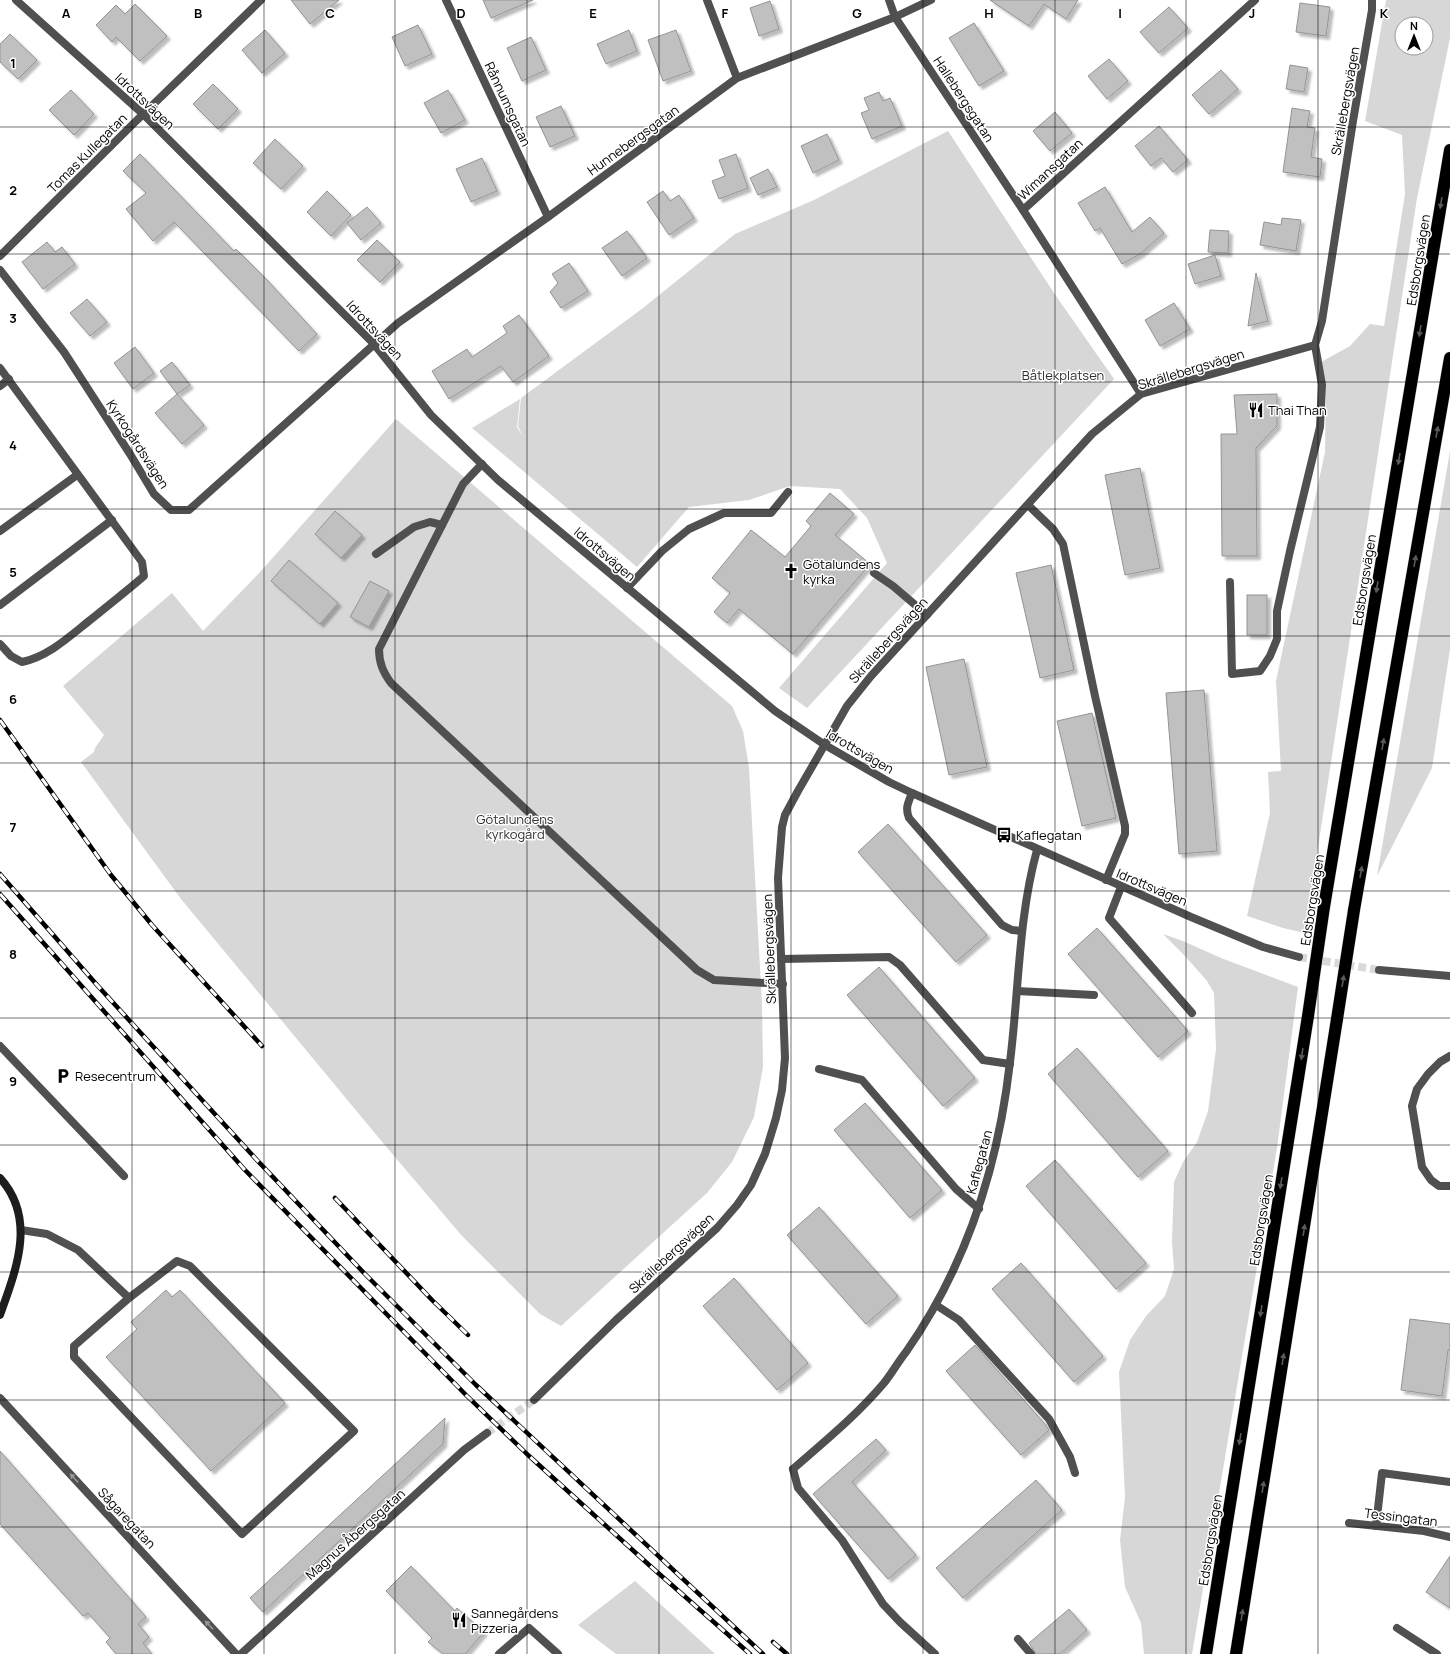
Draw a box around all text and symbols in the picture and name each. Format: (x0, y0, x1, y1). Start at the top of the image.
text: A (62, 4, 71, 22)
text: B (194, 4, 202, 22)
text: C (325, 4, 335, 22)
text: D (456, 4, 466, 22)
text: E (589, 4, 597, 22)
text: F (722, 4, 729, 22)
text: G (852, 4, 862, 22)
text: H (984, 4, 994, 22)
text: I (1118, 4, 1122, 22)
text: J (1249, 4, 1255, 22)
text: K (1380, 4, 1389, 22)
north arrow (1394, 16, 1434, 56)
text: N (1410, 18, 1418, 33)
street label: Skrällebergsvägen (1327, 45, 1363, 157)
street label: Hallebergsgatan (929, 53, 999, 145)
text: 1 (10, 54, 16, 72)
street label: Rånnumsgatan (481, 59, 535, 149)
street label: Idrottsvägen (111, 69, 179, 133)
street label: Hunnebergsgatan (584, 101, 682, 179)
street label: Tomas Kullegatan (43, 109, 131, 197)
street label: Wimansgatan (1014, 134, 1086, 204)
text: 2 (9, 181, 17, 199)
one-way arrow (1438, 197, 1444, 209)
street label: Edsborgsvägen (1402, 213, 1434, 307)
street label: Idrottsvägen (343, 296, 407, 364)
text: 3 (9, 309, 17, 327)
one-way arrow (1417, 325, 1423, 337)
street label: Skrällebergsvägen (1136, 344, 1246, 394)
park label: Båtlekplatsen (1022, 366, 1104, 384)
street label: Kyrkogårdsvägen (102, 396, 174, 492)
restaurant icon: Thai Than (1247, 401, 1265, 419)
place label: Thai Than (1268, 401, 1327, 419)
one-way arrow (1434, 426, 1440, 439)
text: 4 (9, 436, 17, 454)
one-way arrow (1396, 453, 1402, 465)
street label: Idrottsvägen (570, 523, 640, 585)
street label: Edsborgsvägen (1348, 533, 1380, 627)
one-way arrow (1412, 554, 1418, 567)
place label: Götalundens kyrka (803, 555, 881, 588)
church icon: Götalundens kyrka (782, 562, 800, 580)
text: 5 (9, 563, 17, 581)
one-way arrow (1374, 581, 1380, 594)
street label: Skrällebergsvägen (844, 593, 932, 687)
text: 6 (9, 690, 17, 708)
street label: Idrottsvägen (823, 724, 897, 778)
one-way arrow (1380, 738, 1386, 750)
park label: Götalundens kyrkogård (476, 810, 554, 843)
text: 7 (10, 818, 17, 836)
bus stop icon: Kaflegatan (995, 826, 1013, 844)
place label: Kaflegatan (1016, 826, 1082, 844)
street label: Edsborgsvägen (1296, 853, 1328, 947)
street label: Idrottsvägen (1114, 864, 1190, 910)
one-way arrow (1358, 866, 1364, 878)
street label: Skrällebergsvägen (758, 894, 780, 1004)
text: 8 (9, 945, 17, 963)
one-way arrow (1340, 975, 1346, 987)
one-way arrow (1298, 1048, 1304, 1060)
parking icon: Resecentrum (54, 1067, 72, 1085)
place label: Resecentrum (75, 1067, 156, 1085)
text: 9 (9, 1072, 17, 1090)
street label: Kaflegatan (962, 1128, 996, 1196)
street label: Edsborgsvägen (1245, 1173, 1277, 1267)
one-way arrow (1278, 1177, 1284, 1189)
street label: Skrällebergsvägen (625, 1209, 717, 1297)
one-way arrow (1301, 1224, 1307, 1236)
one-way arrow (1258, 1305, 1264, 1317)
one-way arrow (1280, 1353, 1286, 1365)
one-way arrow (1237, 1433, 1243, 1446)
one-way arrow (69, 1473, 79, 1483)
one-way arrow (1260, 1481, 1266, 1493)
street label: Sågaregatan (94, 1484, 160, 1552)
street label: Magnus Åbergsgatan (301, 1484, 409, 1584)
street label: Edsborgsvägen (1194, 1493, 1226, 1587)
street label: Tessingatan (1363, 1504, 1439, 1530)
place label: Sannegårdens Pizzeria (471, 1604, 559, 1637)
one-way arrow (1240, 1609, 1246, 1622)
restaurant icon: Sannegårdens Pizzeria (450, 1611, 468, 1629)
one-way arrow (205, 1620, 214, 1630)

